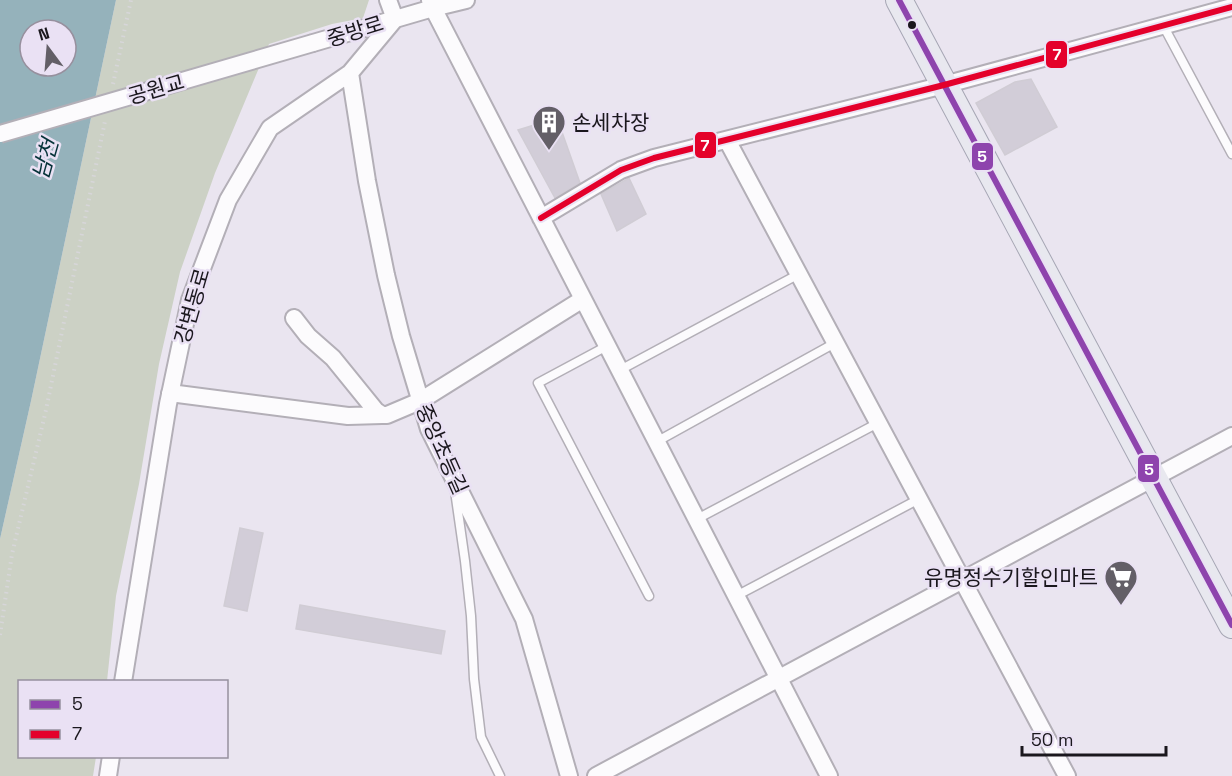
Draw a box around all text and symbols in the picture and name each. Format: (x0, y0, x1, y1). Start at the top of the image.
street label: 중방로 (323, 10, 387, 52)
north arrow (18, 18, 78, 78)
unlabelled marker (906, 19, 918, 31)
text: N (36, 22, 52, 46)
line badge: 7 (1045, 40, 1068, 69)
text: 7 (1053, 44, 1062, 65)
street label: 공원교 (124, 68, 188, 110)
building icon: 손세차장 (531, 104, 567, 151)
place label: 손세차장 (572, 109, 649, 136)
line badge: 7 (694, 131, 717, 159)
water label: 남천 (26, 133, 65, 182)
text: 7 (701, 135, 710, 156)
line badge: 5 (971, 142, 994, 171)
text: 5 (977, 146, 987, 167)
street label: 강변동로 (168, 265, 216, 347)
street label: 중앙초등길 (410, 399, 474, 499)
line badge: 5 (1137, 454, 1160, 483)
text: 5 (1144, 459, 1154, 480)
supermarket icon: 유명정수기할인마트 (1103, 559, 1139, 606)
place label: 유명정수기할인마트 (924, 564, 1098, 591)
legend (18, 680, 228, 758)
text: 5 (72, 692, 83, 715)
scale bar (1022, 719, 1166, 757)
text: 7 (72, 722, 82, 745)
text: 50 m (1031, 728, 1073, 751)

